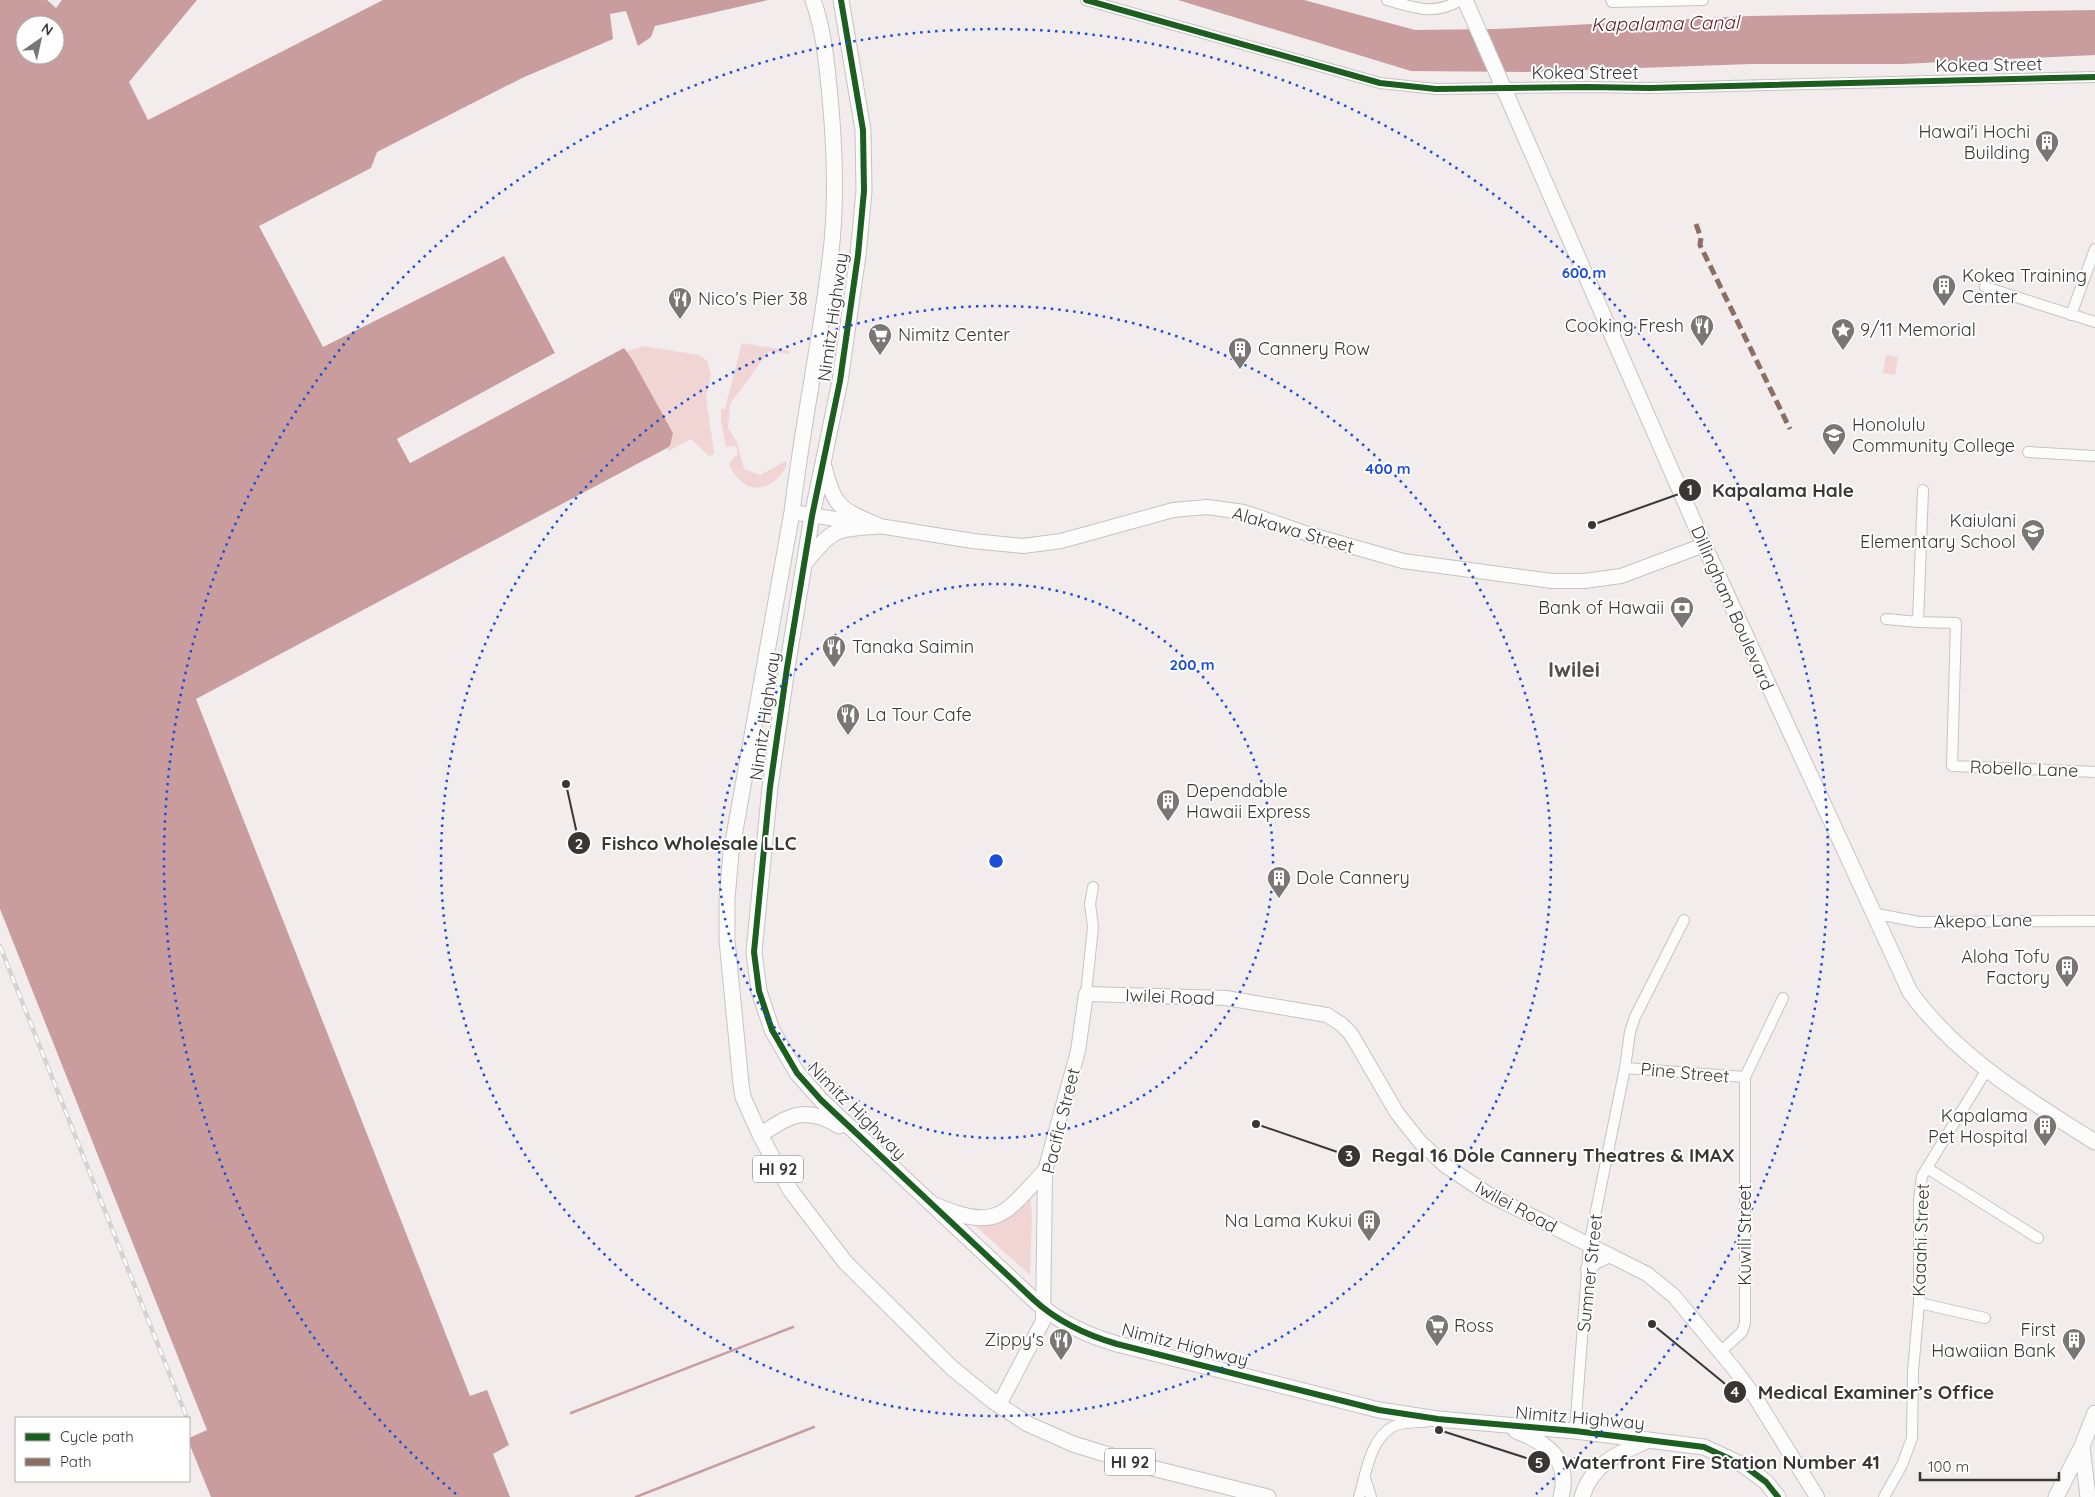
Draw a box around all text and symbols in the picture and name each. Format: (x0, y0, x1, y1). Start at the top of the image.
water label: Kapalama Canal (1591, 10, 1742, 36)
north arrow (15, 15, 65, 65)
text: N (38, 19, 57, 40)
street label: Kokea Street (1935, 52, 2043, 77)
street label: Kokea Street (1531, 61, 1639, 84)
place label: Hawai'i Hochi Building (1918, 120, 2030, 164)
building icon: Hawai'i Hochi Building (2034, 129, 2060, 163)
street label: Nimitz Highway (812, 251, 853, 383)
text: 600 m (1562, 263, 1606, 282)
place label: Kokea Training Center (1962, 264, 2087, 308)
building icon: Kokea Training Center (1931, 273, 1957, 307)
restaurant icon: Nico’s Pier 38 (667, 286, 693, 320)
place label: Nico’s Pier 38 (698, 287, 808, 310)
restaurant icon: Cooking Fresh (1689, 313, 1715, 347)
place label: Cooking Fresh (1565, 314, 1684, 337)
place icon: 9/11 Memorial (1830, 317, 1856, 351)
place label: 9/11 Memorial (1860, 318, 1976, 341)
supermarket icon: Nimitz Center (867, 322, 893, 356)
place label: Nimitz Center (898, 323, 1010, 346)
building icon: Cannery Row (1227, 336, 1253, 370)
place label: Cannery Row (1258, 337, 1370, 360)
place label: Honolulu Community College (1852, 413, 2015, 457)
school or university icon: Honolulu Community College (1821, 422, 1847, 456)
text: 400 m (1365, 459, 1411, 478)
callout: Kapalama Hale (1677, 473, 1864, 507)
text: Kapalama Hale (1712, 478, 1854, 502)
text: 1 (1687, 480, 1693, 499)
street label: Alakawa Street (1230, 501, 1357, 558)
place label: Kaiulani Elementary School (1860, 509, 2016, 553)
school or university icon: Kaiulani Elementary School (2020, 518, 2046, 552)
street label: Dillingham Boulevard (1686, 522, 1779, 694)
bank icon: Bank of Hawaii (1669, 595, 1695, 629)
place label: Bank of Hawaii (1538, 596, 1664, 619)
restaurant icon: Tanaka Saimin (821, 634, 847, 668)
place label: Tanaka Saimin (852, 635, 974, 658)
street label: Nimitz Highway (744, 650, 785, 782)
text: 200 m (1170, 655, 1215, 674)
district label: Iwilei (1548, 655, 1600, 683)
restaurant icon: La Tour Cafe (835, 702, 861, 736)
place label: La Tour Cafe (866, 703, 972, 726)
street label: Robello Lane (1969, 755, 2079, 782)
place label: Dependable Hawaii Express (1186, 779, 1310, 823)
building icon: Dependable Hawaii Express (1155, 788, 1181, 822)
callout: Fishco Wholesale LLC (566, 826, 807, 860)
text: Fishco Wholesale LLC (601, 831, 797, 855)
text: 2 (575, 834, 583, 853)
centre of rings (987, 852, 1005, 870)
building icon: Dole Cannery (1266, 865, 1292, 899)
place label: Dole Cannery (1296, 866, 1410, 889)
street label: Akepo Lane (1933, 908, 2033, 933)
place label: Aloha Tofu Factory (1961, 945, 2050, 989)
building icon: Aloha Tofu Factory (2054, 954, 2080, 988)
street label: Iwilei Road (1125, 983, 1215, 1010)
street label: Nimitz Highway (803, 1057, 911, 1165)
street label: Pine Street (1640, 1057, 1731, 1088)
street label: Pacific Street (1036, 1065, 1085, 1176)
place label: Kapalama Pet Hospital (1928, 1104, 2028, 1148)
building icon: Kapalama Pet Hospital (2032, 1113, 2058, 1147)
callout: Regal 16 Dole Cannery Theatres & IMAX (1336, 1139, 1744, 1173)
text: Regal 16 Dole Cannery Theatres & IMAX (1372, 1143, 1734, 1167)
text: 3 (1345, 1146, 1353, 1165)
road number: HI 92 (753, 1156, 803, 1182)
street label: Iwilei Road (1471, 1175, 1561, 1238)
street label: Kaaahi Street (1907, 1183, 1934, 1297)
street label: Kuwili Street (1733, 1184, 1756, 1286)
building icon: Na Lama Kukui (1356, 1208, 1382, 1242)
place label: Na Lama Kukui (1225, 1209, 1352, 1232)
street label: Sumner Street (1572, 1213, 1607, 1333)
supermarket icon: Ross (1424, 1313, 1450, 1347)
place label: Ross (1454, 1314, 1494, 1337)
street label: Nimitz Highway (1119, 1318, 1251, 1371)
place label: First Hawaiian Bank (1931, 1318, 2056, 1362)
restaurant icon: Zippy's (1048, 1327, 1074, 1361)
building icon: First Hawaiian Bank (2061, 1327, 2087, 1361)
place label: Zippy's (985, 1328, 1044, 1351)
callout: Medical Examiner’s Office (1723, 1375, 2004, 1409)
text: Medical Examiner’s Office (1758, 1380, 1994, 1404)
text: 4 (1731, 1382, 1740, 1401)
street label: Nimitz Highway (1514, 1400, 1646, 1435)
legend (15, 1417, 190, 1482)
text: Cycle path (60, 1427, 134, 1446)
callout: Waterfront Fire Station Number 41 (1527, 1445, 1889, 1479)
road number: HI 92 (1105, 1448, 1155, 1475)
text: Waterfront Fire Station Number 41 (1562, 1450, 1880, 1474)
scale bar (1920, 1450, 2059, 1482)
text: Path (60, 1452, 92, 1471)
text: 5 (1535, 1453, 1543, 1472)
text: 100 m (1928, 1457, 1969, 1476)

